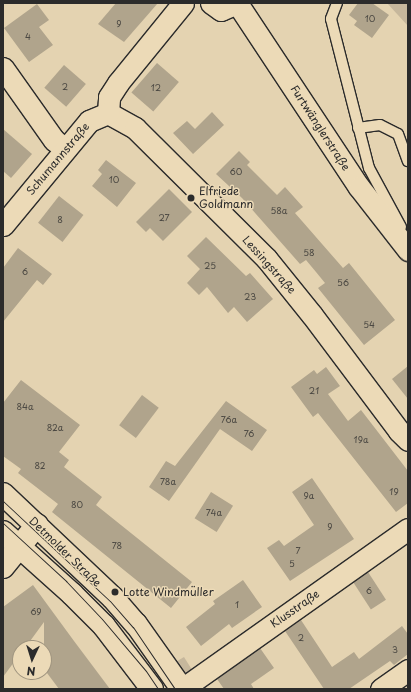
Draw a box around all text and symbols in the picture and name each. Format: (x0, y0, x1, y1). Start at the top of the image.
house number: 10 (365, 13, 375, 23)
house number: 9 (116, 18, 122, 28)
house number: 4 (25, 31, 31, 41)
house number: 2 (62, 81, 68, 91)
house number: 12 (151, 82, 161, 92)
street label: Furtwänglerstraße (287, 83, 353, 173)
street label: Schumannstraße (24, 120, 92, 198)
house number: 60 (230, 166, 242, 176)
house number: 10 (109, 174, 119, 184)
place label: Elfriede Goldmann (199, 185, 253, 211)
marker: Elfriede Goldmann (186, 193, 196, 203)
house number: 58a (270, 205, 288, 215)
house number: 27 (158, 212, 170, 222)
house number: 8 (57, 214, 63, 224)
street label: Lessingstraße (240, 233, 298, 297)
house number: 58 (303, 247, 315, 257)
house number: 25 (204, 260, 216, 270)
house number: 6 (22, 266, 28, 276)
house number: 56 (337, 277, 349, 287)
house number: 23 (244, 291, 256, 301)
house number: 54 (363, 319, 375, 329)
house number: 21 (309, 385, 319, 395)
house number: 84a (16, 401, 34, 411)
house number: 76a (221, 414, 237, 424)
house number: 82a (47, 422, 63, 432)
house number: 76 (244, 428, 254, 438)
house number: 19a (354, 434, 368, 444)
house number: 82 (34, 460, 46, 470)
house number: 78a (160, 476, 176, 486)
house number: 19 (389, 486, 399, 496)
house number: 9a (304, 490, 314, 500)
house number: 80 (71, 499, 83, 509)
house number: 74a (206, 507, 222, 517)
street label: Detmolder Straße (26, 514, 104, 590)
house number: 9 (327, 521, 333, 531)
house number: 78 (112, 540, 122, 550)
house number: 7 (295, 545, 301, 555)
house number: 5 (289, 558, 295, 568)
place label: Lotte Windmüller (123, 585, 214, 599)
house number: 6 (366, 585, 372, 595)
marker: Lotte Windmüller (110, 587, 120, 597)
street label: Klusstraße (268, 587, 322, 631)
house number: 1 (235, 599, 239, 609)
house number: 69 (30, 606, 42, 616)
house number: 2 (298, 632, 304, 642)
north arrow (12, 640, 52, 680)
house number: 3 (392, 644, 398, 654)
text: N (26, 663, 36, 680)

